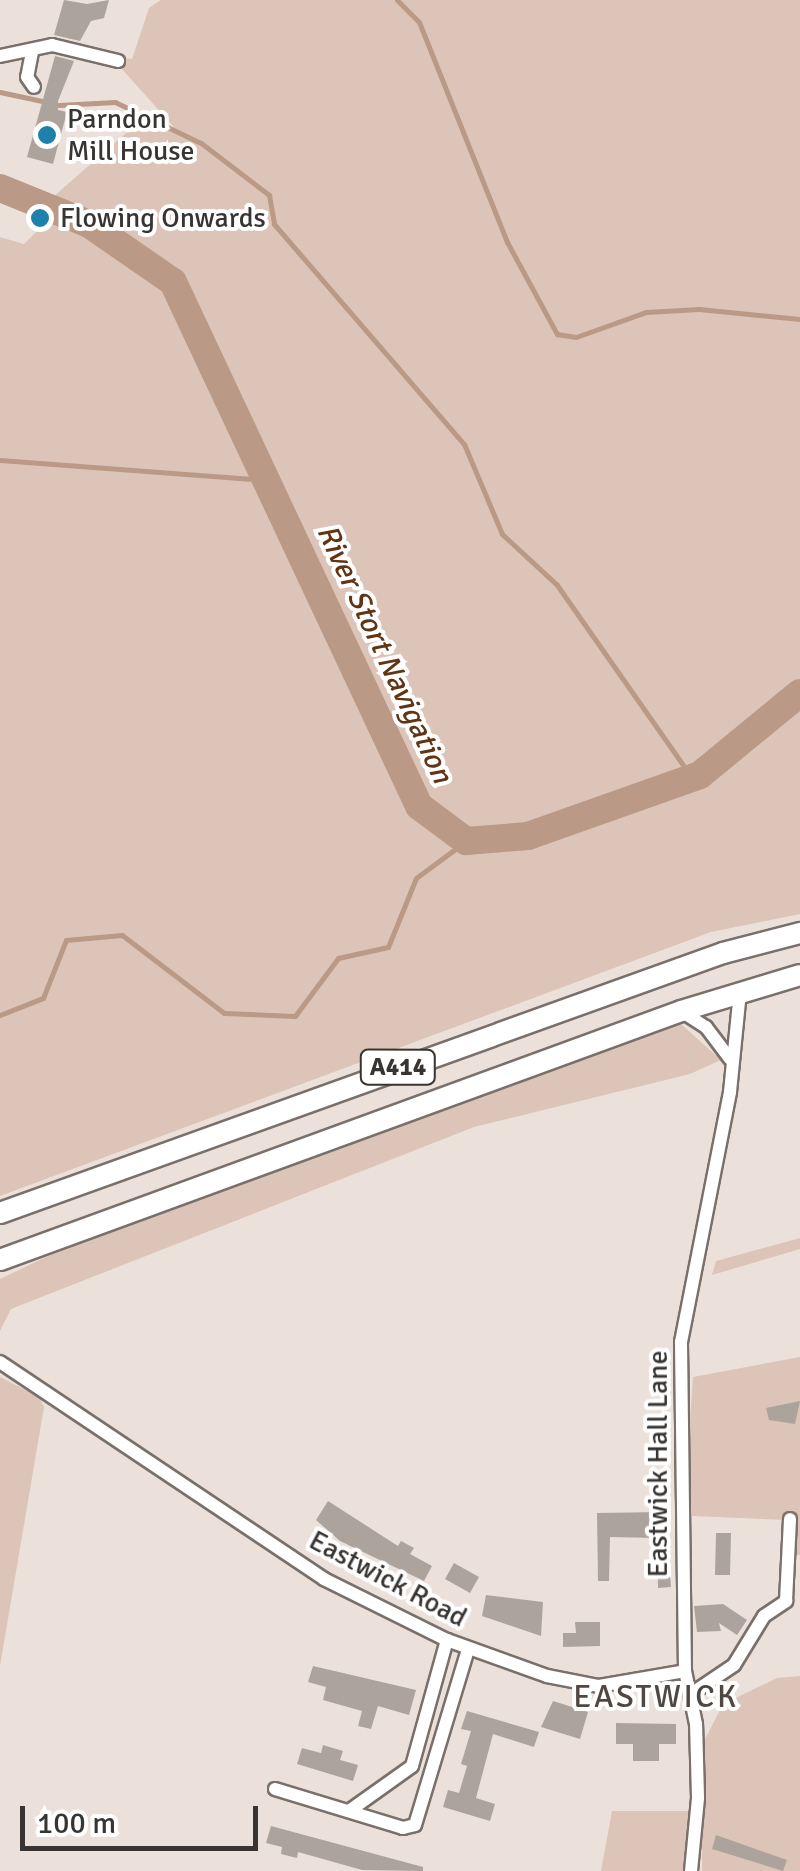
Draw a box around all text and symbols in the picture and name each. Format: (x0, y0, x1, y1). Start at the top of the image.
place label: Parndon Mill House (67, 102, 195, 168)
marker: Parndon Mill House (36, 124, 58, 146)
place label: Flowing Onwards (60, 201, 266, 235)
marker: Flowing Onwards (29, 207, 51, 229)
water label: River Stort Navigation (308, 519, 460, 789)
road number: A414 (358, 1047, 438, 1087)
street label: Eastwick Hall Lane (641, 1351, 675, 1577)
street label: Eastwick Road (303, 1523, 473, 1635)
district label: EASTWICK (573, 1678, 739, 1716)
scale bar (25, 1786, 262, 1848)
text: 100 m (37, 1805, 116, 1842)

